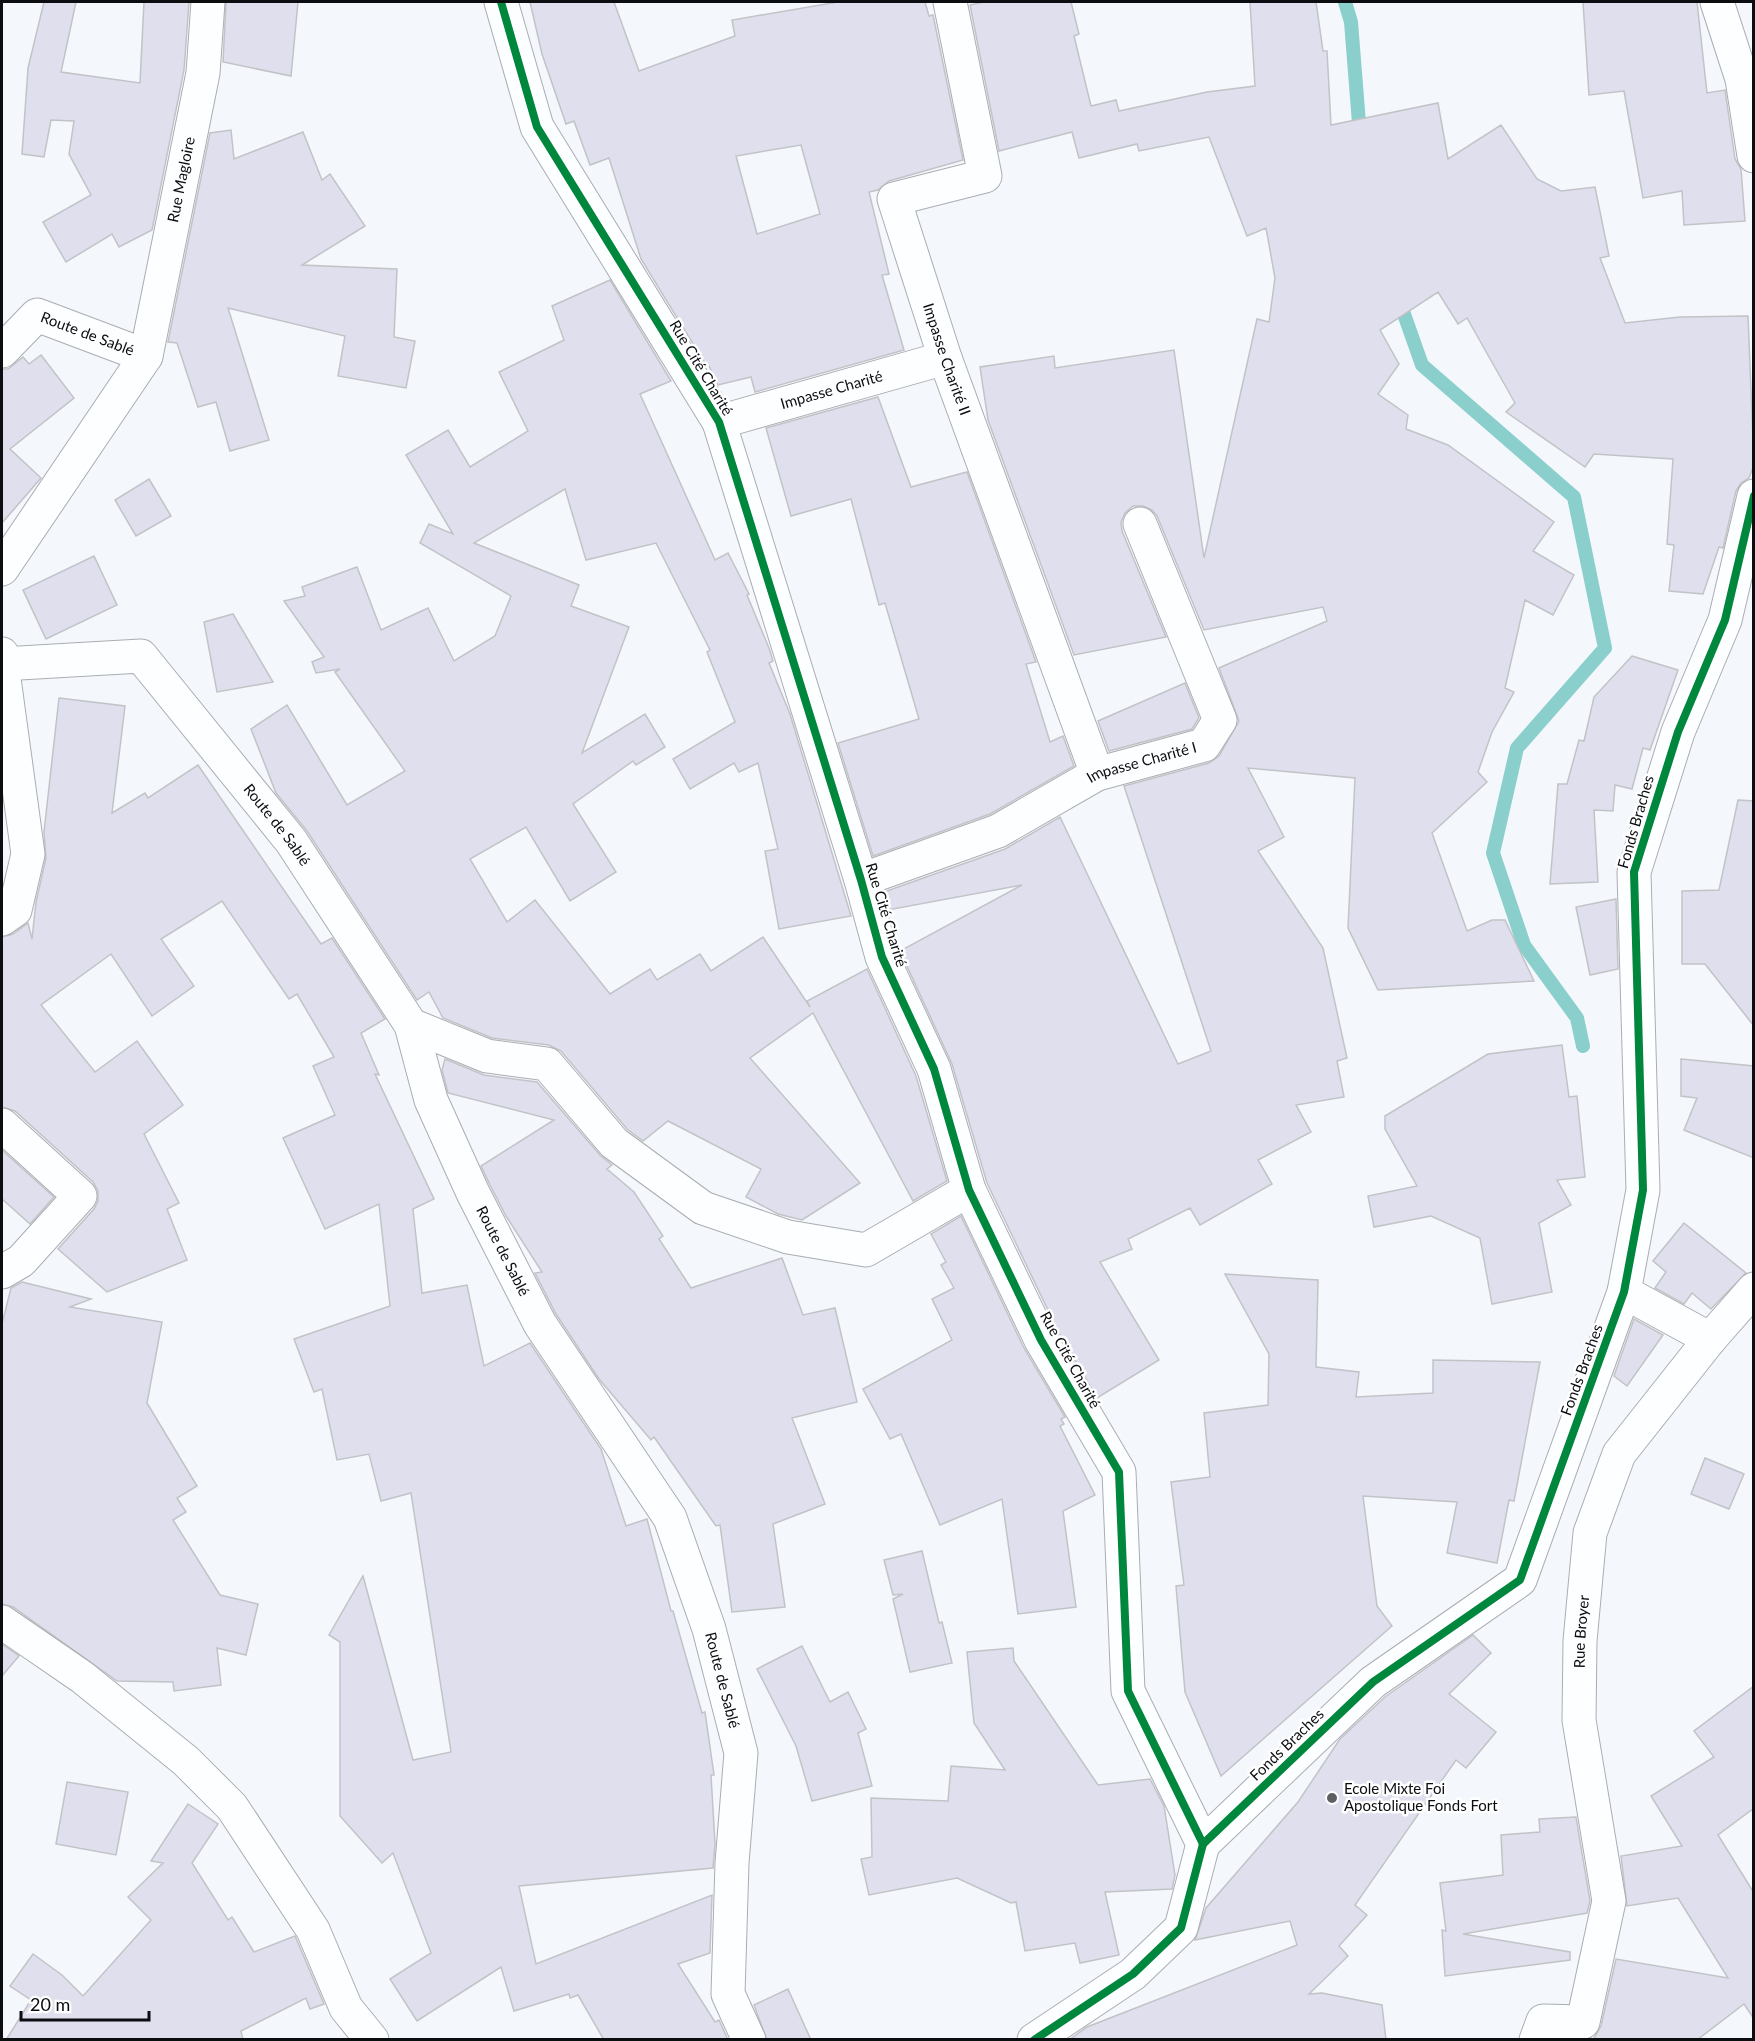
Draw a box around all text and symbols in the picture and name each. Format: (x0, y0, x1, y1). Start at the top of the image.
street label: Rue Magloire (163, 135, 198, 224)
street label: Impasse Charité II (920, 301, 975, 418)
street label: Route de Sablé (38, 307, 137, 359)
street label: Rue Cité Charité (666, 317, 737, 419)
street label: Impasse Charité (778, 366, 884, 412)
street label: Impasse Charité I (1083, 737, 1198, 786)
street label: Fonds Braches (1613, 773, 1657, 870)
street label: Route de Sablé (240, 780, 315, 869)
street label: Rue Cité Charité (863, 860, 911, 969)
street label: Route de Sablé (473, 1203, 534, 1299)
street label: Rue Cité Charité (1037, 1308, 1105, 1411)
street label: Fonds Braches (1556, 1322, 1606, 1418)
street label: Rue Broyer (1570, 1594, 1592, 1668)
street label: Route de Sablé (702, 1630, 744, 1730)
street label: Fonds Braches (1246, 1705, 1327, 1784)
place label: Ecole Mixte Foi Apostolique Fonds Fort (1344, 1779, 1498, 1814)
marker: Ecole Mixte Foi Apostolique Fonds Fort (1325, 1791, 1339, 1805)
scale bar (21, 1984, 148, 2022)
text: 20 m (30, 1993, 70, 2015)

